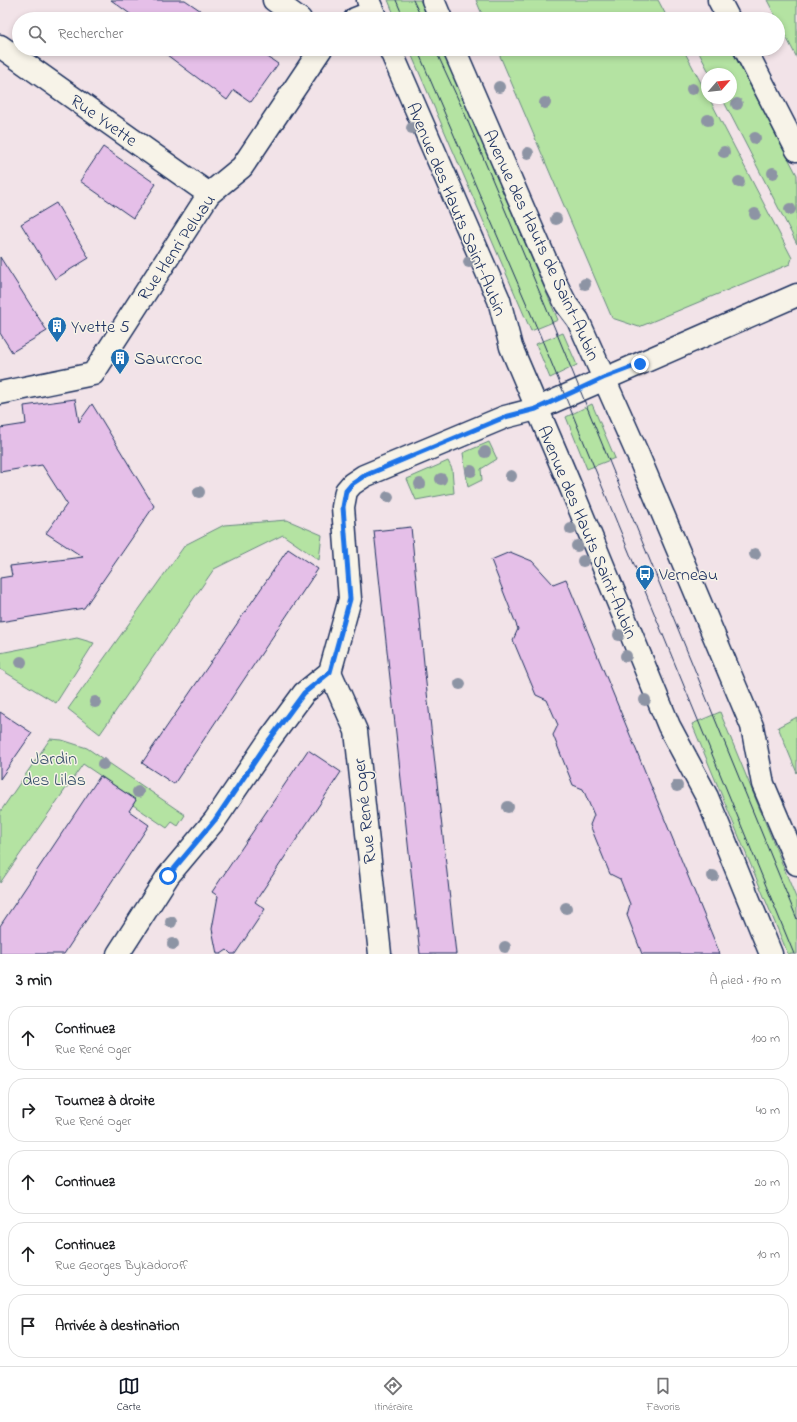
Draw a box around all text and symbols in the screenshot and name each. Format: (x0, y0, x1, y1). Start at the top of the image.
search box (12, 12, 785, 56)
icon: search (26, 23, 48, 45)
text: Rechercher (58, 23, 123, 45)
north arrow (701, 68, 737, 104)
street label: Rue Yvette (64, 89, 143, 155)
street label: Avenue des Hauts Saint-Aubin (398, 99, 512, 321)
street label: Avenue des Hauts de Saint-Aubin (475, 126, 605, 366)
street label: Rue Henri Peluau (132, 189, 223, 307)
building icon: Yvette 5 (46, 315, 68, 343)
place label: Yvette 5 (71, 315, 130, 341)
building icon: Saurcroc (109, 347, 131, 375)
place label: Saurcroc (134, 347, 202, 373)
route end (631, 355, 649, 373)
street label: Avenue des Hauts Saint-Aubin (529, 422, 643, 644)
bus stop icon: Verneau (634, 563, 656, 591)
place label: Verneau (658, 563, 718, 589)
park label: Jardin des Lilas (22, 747, 86, 794)
street label: Rue René Oger (347, 756, 385, 865)
route start (159, 867, 177, 885)
text: 3 min (16, 968, 52, 993)
text: À pied · 170 m (709, 971, 781, 990)
text: Continuez (55, 1018, 115, 1040)
icon: ahead (17, 1027, 39, 1049)
text: 100 m (751, 1029, 780, 1048)
text: Rue René Oger (55, 1040, 131, 1059)
text: Tournez à droite (55, 1090, 155, 1112)
icon: right (17, 1099, 39, 1121)
text: 40 m (756, 1101, 780, 1120)
text: Rue René Oger (55, 1112, 131, 1131)
icon: ahead (17, 1171, 39, 1193)
text: Continuez (55, 1171, 115, 1193)
text: 20 m (755, 1173, 780, 1192)
text: Continuez (55, 1234, 115, 1256)
icon: ahead (17, 1243, 39, 1265)
text: 10 m (757, 1245, 780, 1264)
text: Rue Georges Bykadoroff (55, 1256, 188, 1275)
icon: arrive (17, 1315, 39, 1337)
text: Arrivée à destination (55, 1315, 180, 1337)
tab: Carte (117, 1375, 141, 1415)
tab: Itinéraire (374, 1375, 413, 1415)
tab: Favoris (646, 1375, 680, 1415)

